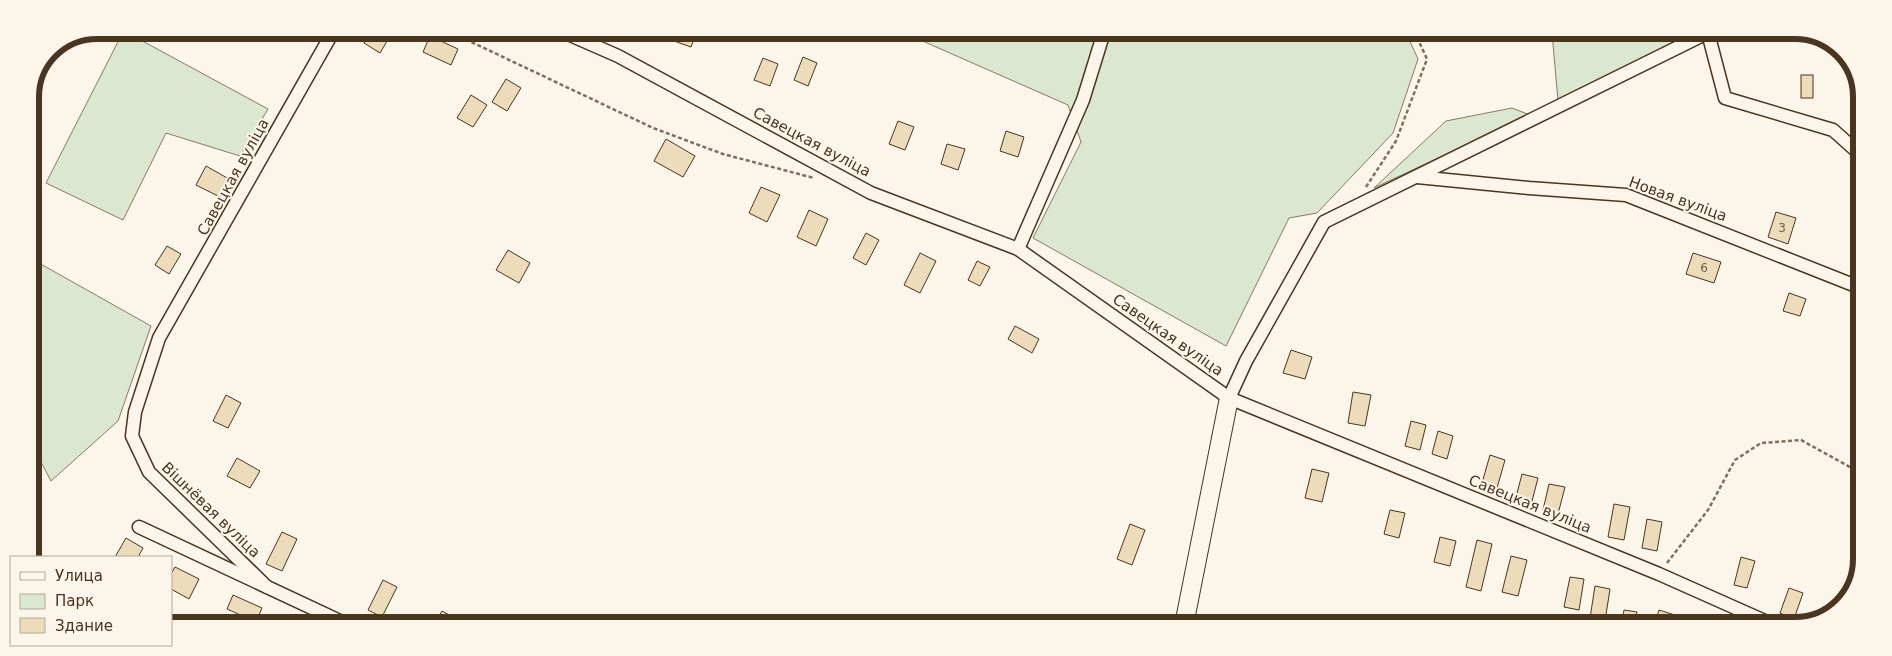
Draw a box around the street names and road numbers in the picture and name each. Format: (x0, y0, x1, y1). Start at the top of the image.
street label: Савецкая вуліца (750, 103, 874, 181)
street label: Савецкая вуліца (193, 115, 273, 239)
street label: Новая вуліца (1626, 173, 1730, 225)
street label: Савецкая вуліца (1109, 290, 1227, 380)
street label: Вішнёвая вуліца (158, 458, 264, 562)
street label: Савецкая вуліца (1466, 471, 1594, 537)

